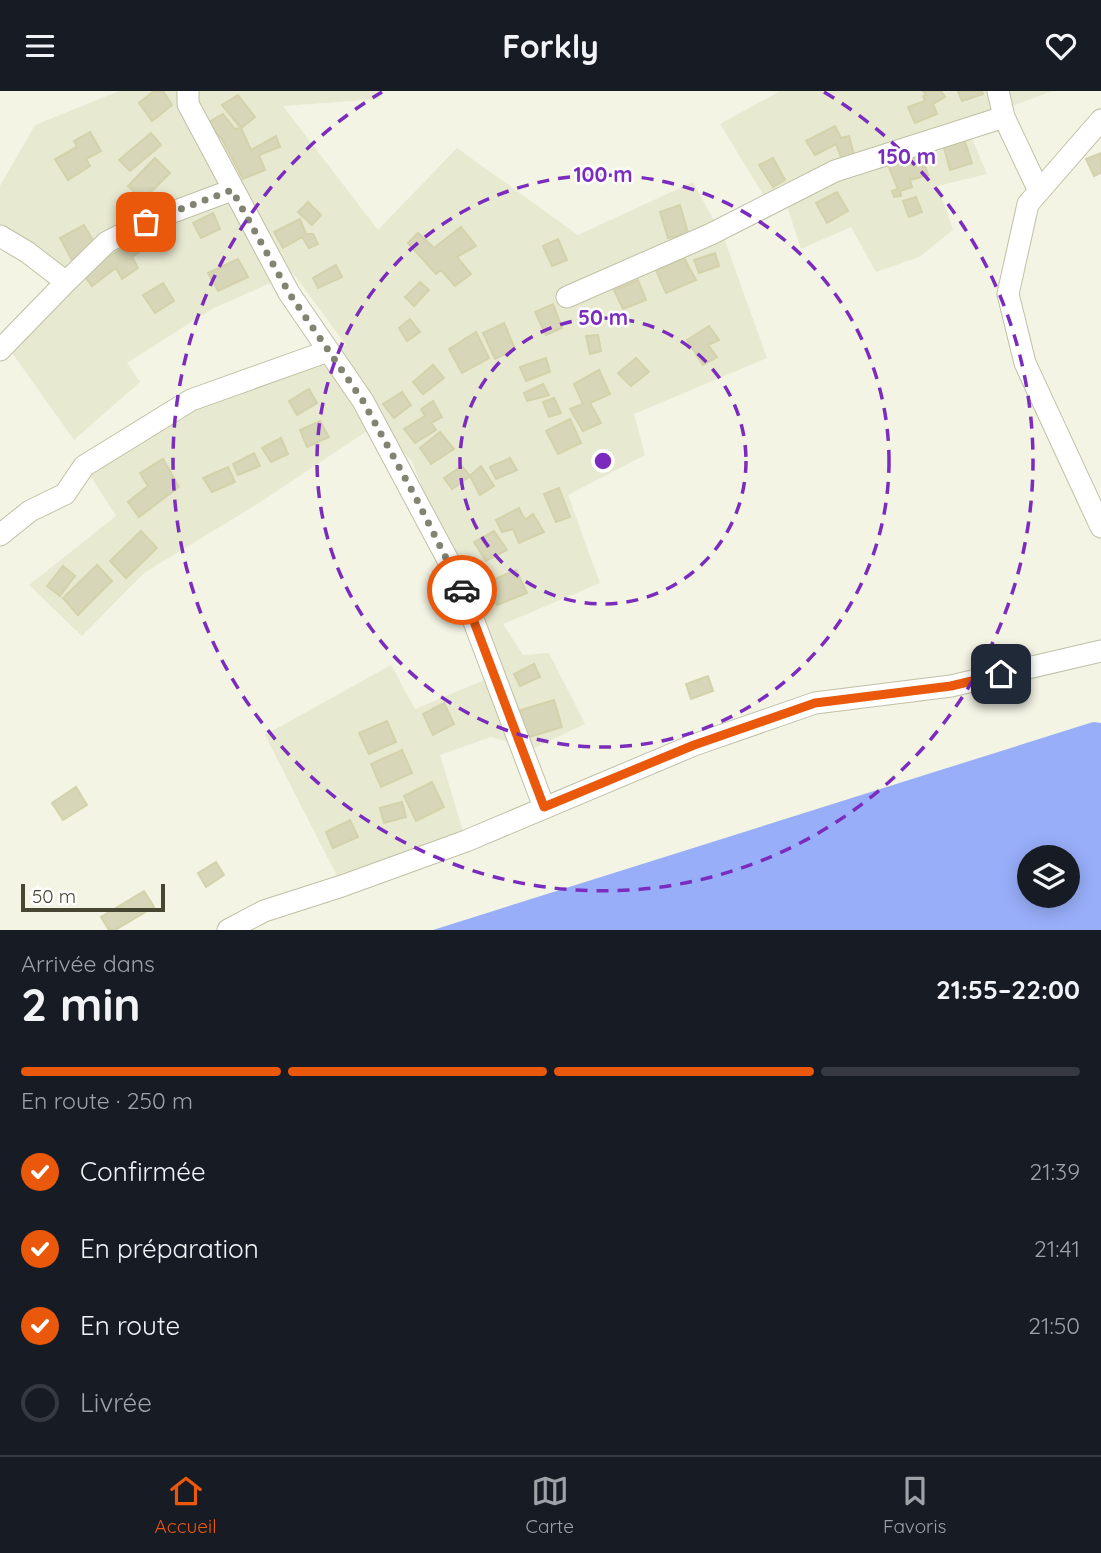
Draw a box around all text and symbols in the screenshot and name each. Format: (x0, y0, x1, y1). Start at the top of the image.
text: Forkly (502, 26, 599, 66)
icon: menu (21, 27, 59, 65)
icon: heart (1042, 27, 1080, 65)
text: 150 m (878, 143, 936, 169)
text: 100 m (573, 161, 633, 187)
pin (116, 192, 176, 252)
icon: bag (127, 203, 165, 241)
text: 50 m (578, 304, 628, 330)
centre of rings (591, 449, 615, 473)
courier (427, 555, 497, 625)
icon: car (443, 571, 481, 609)
pin (971, 644, 1031, 704)
icon: home (982, 655, 1020, 693)
map controls (1017, 845, 1080, 908)
button: layers (1017, 845, 1080, 908)
scale bar (21, 881, 164, 913)
text: 50 m (32, 884, 76, 908)
text: Arrivée dans (21, 949, 155, 978)
text: 21:55–22:00 (936, 973, 1080, 1006)
text: 2 min (21, 975, 141, 1033)
text: En route · 250 m (21, 1086, 193, 1115)
icon: check (21, 1153, 59, 1191)
text: Confirmée (80, 1155, 206, 1188)
text: 21:39 (1030, 1157, 1080, 1186)
icon: check (21, 1230, 59, 1268)
text: En préparation (80, 1232, 259, 1265)
text: 21:41 (1034, 1234, 1080, 1263)
icon: check (21, 1307, 59, 1345)
text: En route (80, 1309, 180, 1342)
text: 21:50 (1028, 1311, 1080, 1340)
text: Livrée (80, 1386, 152, 1419)
tab: Accueil (155, 1472, 217, 1538)
tab: Carte (526, 1472, 574, 1538)
tab: Favoris (883, 1472, 946, 1538)

